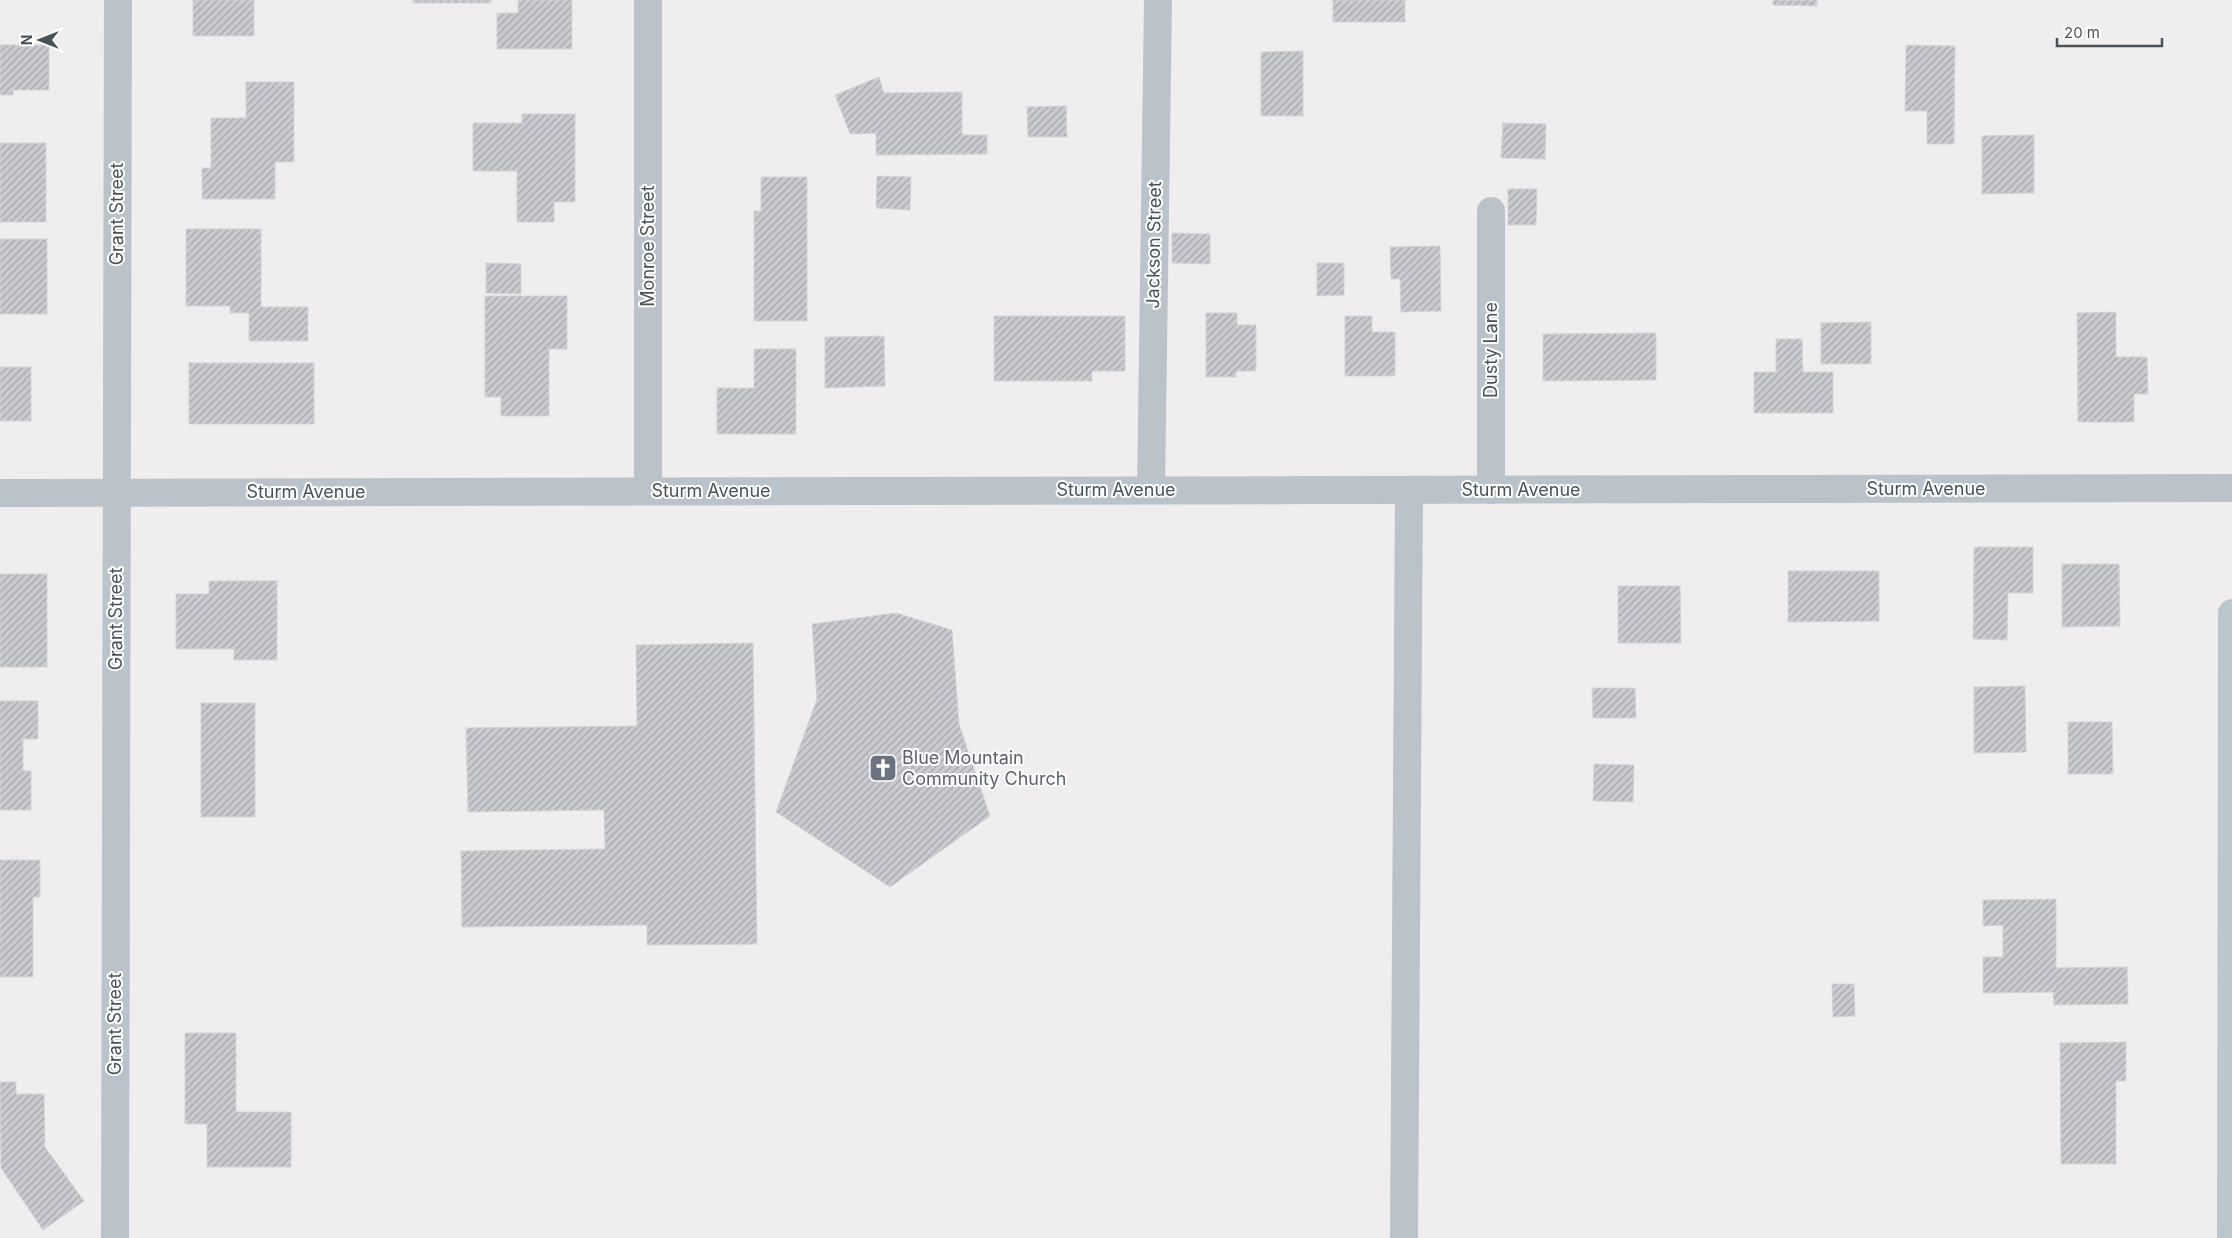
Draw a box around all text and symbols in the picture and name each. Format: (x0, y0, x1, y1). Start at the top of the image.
north arrow (15, 15, 65, 65)
scale bar (2057, 15, 2162, 47)
text: 20 m (2064, 23, 2100, 42)
text: N (18, 35, 35, 45)
street label: Grant Street (106, 163, 127, 265)
street label: Jackson Street (1142, 181, 1165, 309)
street label: Monroe Street (637, 185, 658, 307)
street label: Dusty Lane (1480, 302, 1501, 398)
street label: Sturm Avenue (1866, 478, 1986, 499)
street label: Sturm Avenue (1056, 479, 1176, 500)
street label: Sturm Avenue (1461, 479, 1581, 500)
street label: Sturm Avenue (651, 480, 771, 501)
street label: Sturm Avenue (246, 481, 366, 502)
street label: Grant Street (105, 568, 126, 670)
place label: Blue Mountain Community Church (902, 747, 1066, 789)
church icon: Blue Mountain Community Church (868, 753, 898, 783)
street label: Grant Street (104, 973, 125, 1075)

